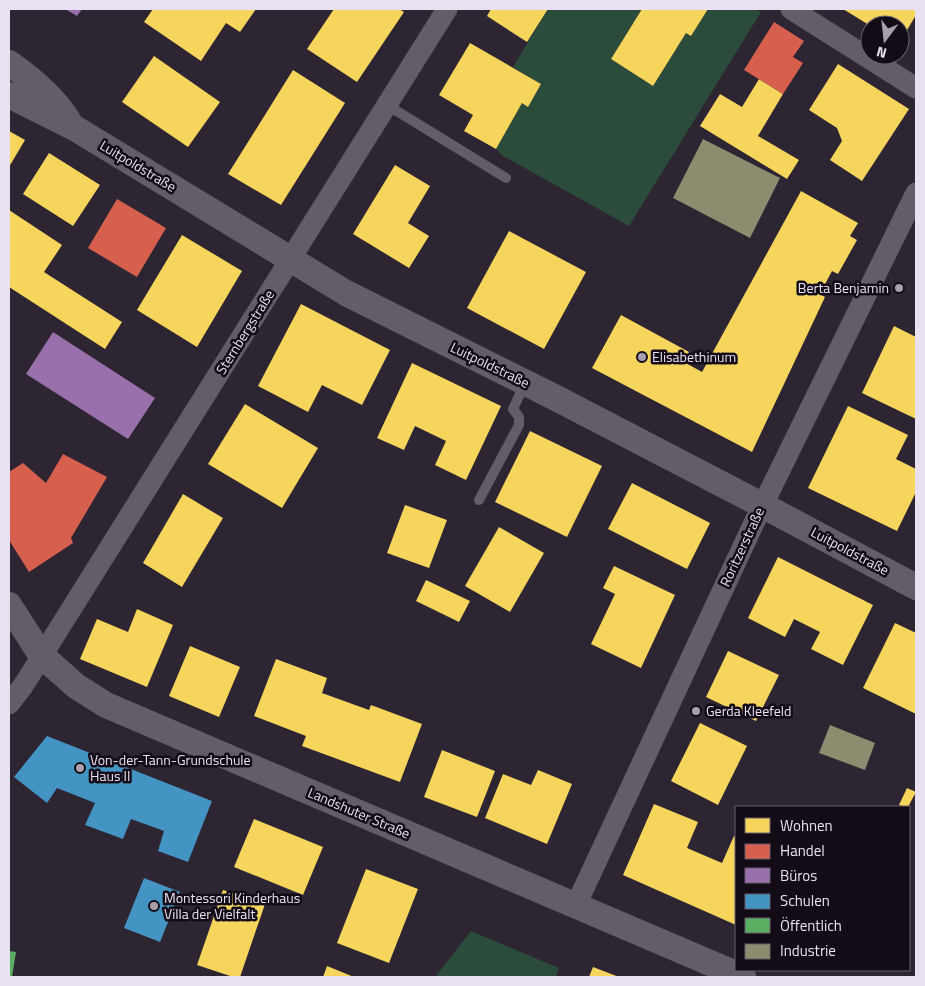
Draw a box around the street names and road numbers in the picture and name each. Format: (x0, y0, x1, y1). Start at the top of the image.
street label: Luitpoldstraße (96, 134, 180, 197)
street label: Sternbergstraße (210, 285, 279, 378)
street label: Luitpoldstraße (447, 336, 533, 393)
street label: Roritzerstraße (714, 504, 769, 590)
street label: Luitpoldstraße (807, 521, 893, 580)
street label: Landshuter Straße (305, 782, 414, 844)

